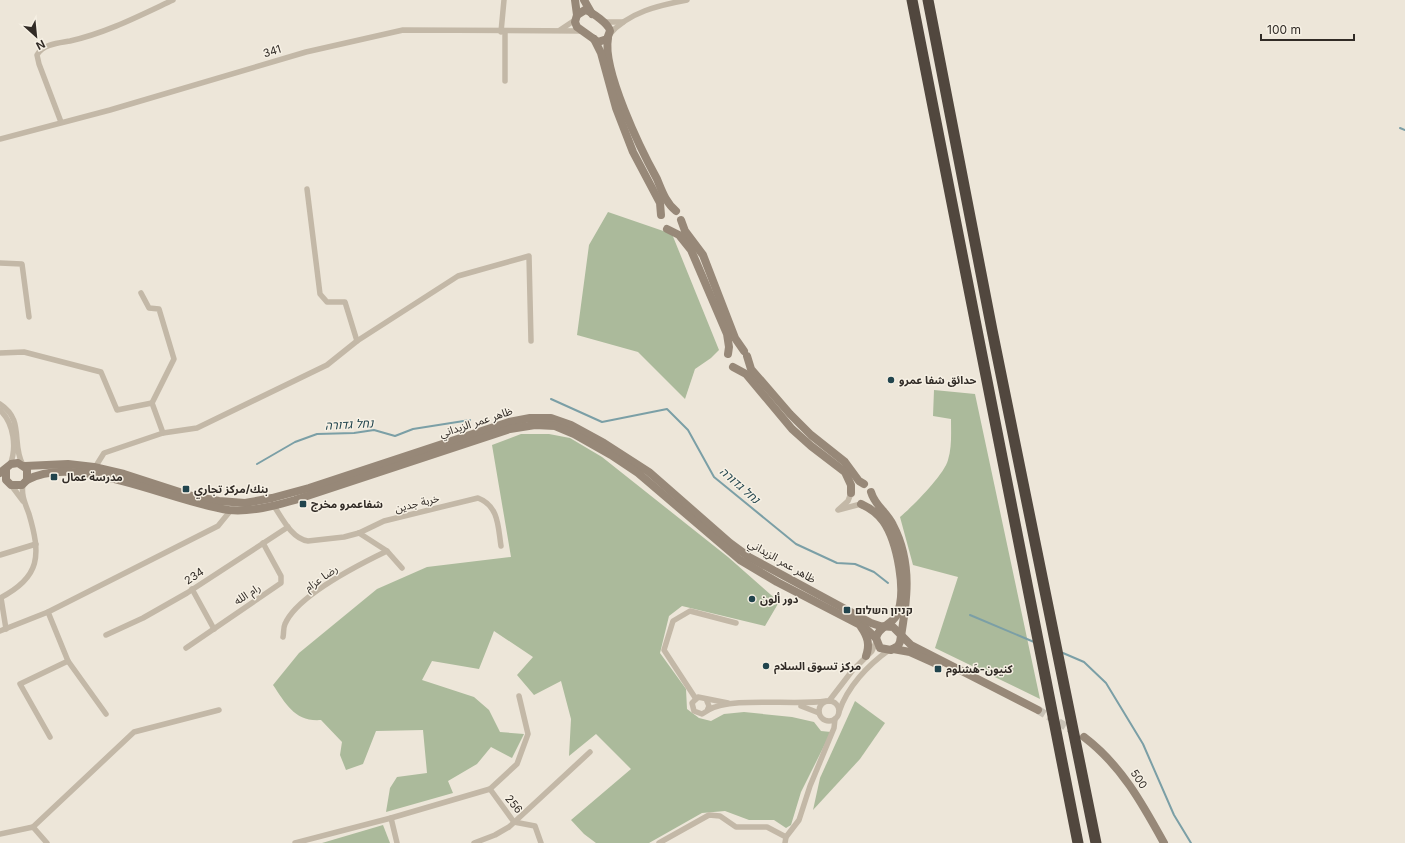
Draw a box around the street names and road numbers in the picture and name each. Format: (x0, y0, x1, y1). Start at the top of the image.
street label: 341 (261, 42, 283, 60)
street label: ظاهر عمر الزيداني (438, 404, 515, 443)
street label: خربة جدين (393, 491, 441, 515)
street label: ظاهر عمر الزيداني (744, 536, 818, 588)
street label: رضا عزام (302, 562, 341, 595)
street label: 234 (182, 565, 206, 587)
street label: رام الله (231, 580, 263, 609)
street label: 500 (1127, 767, 1151, 791)
street label: 256 (502, 792, 526, 816)

